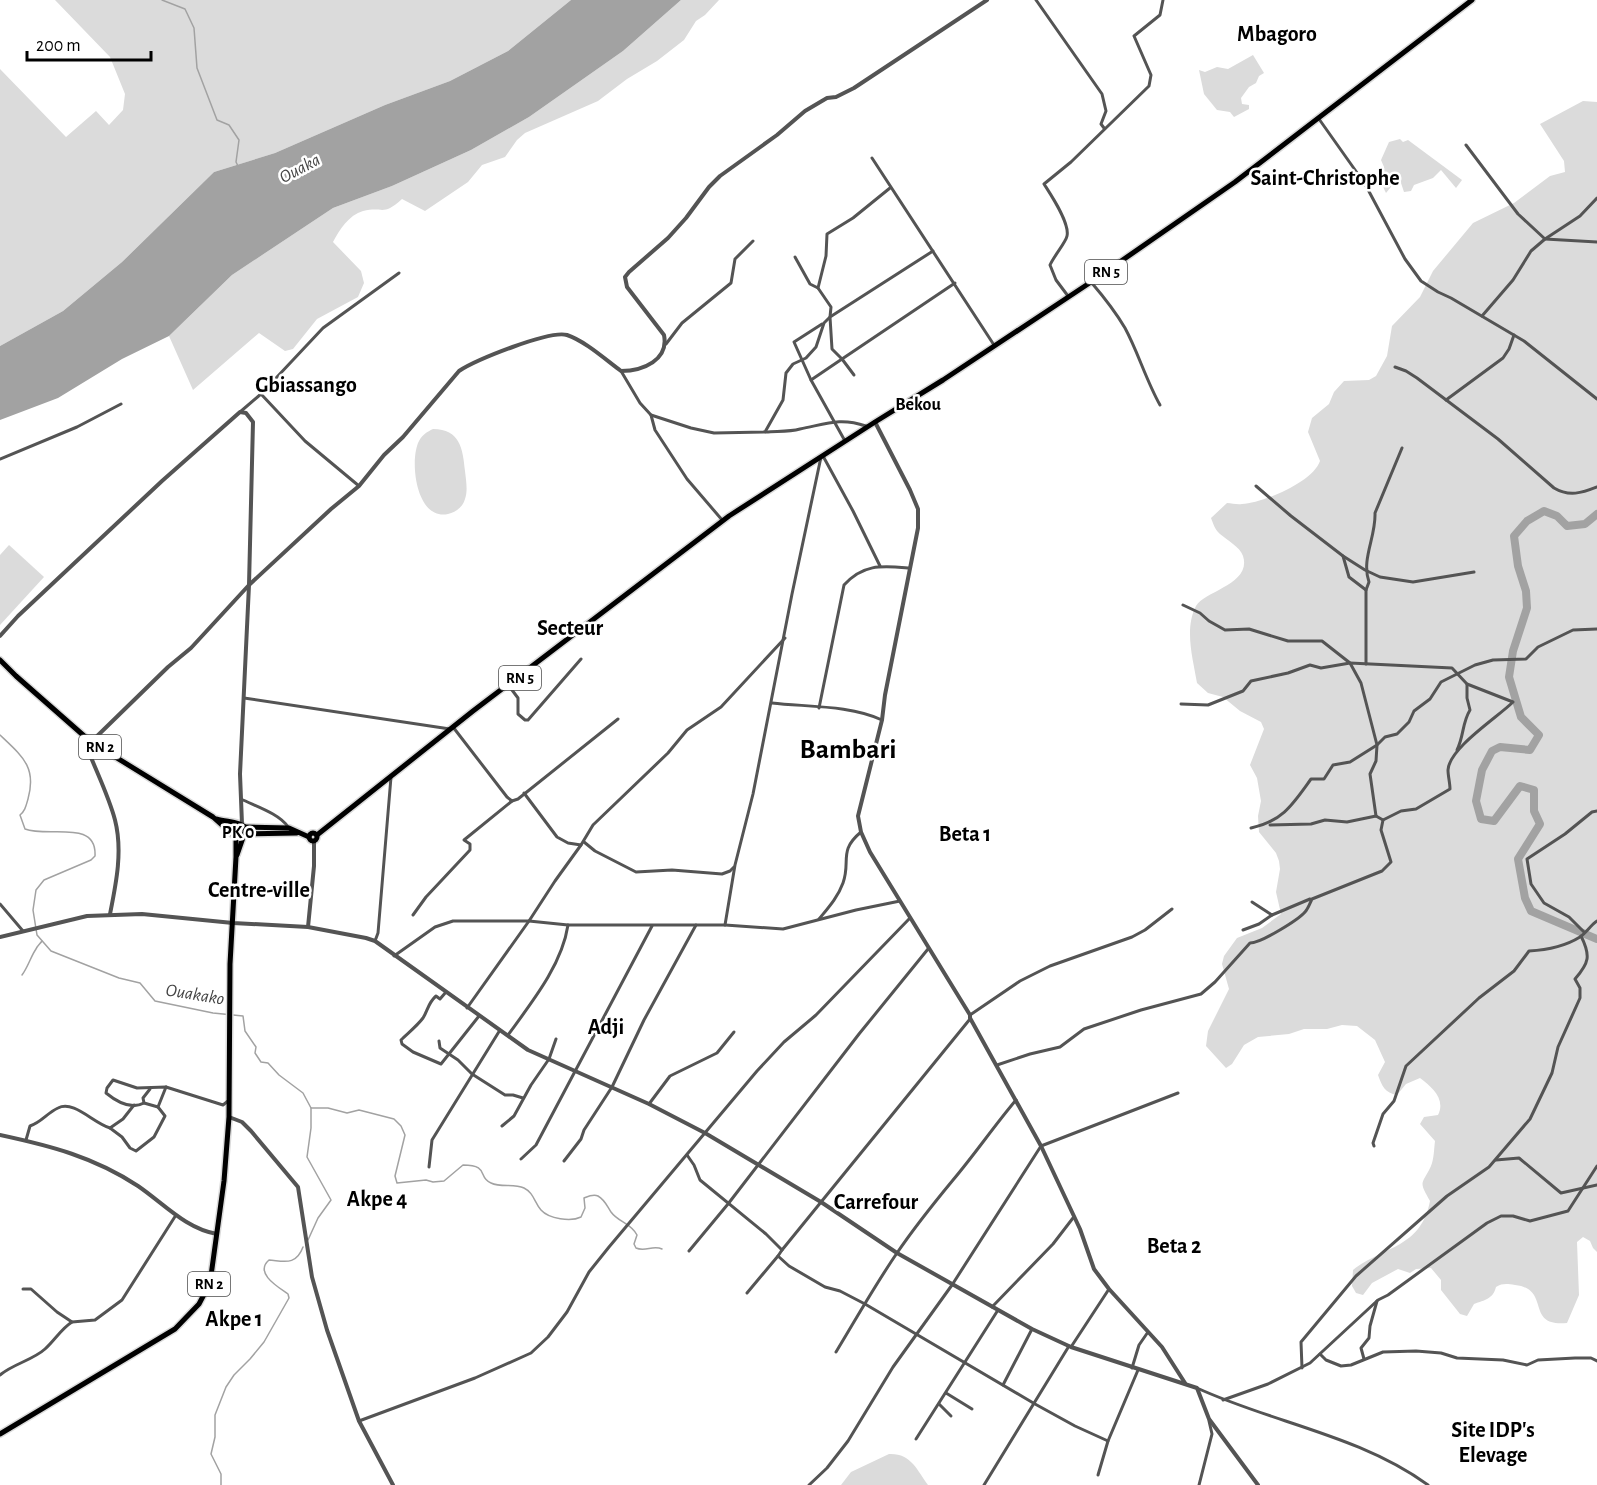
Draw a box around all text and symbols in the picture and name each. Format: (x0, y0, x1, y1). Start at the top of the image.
district label: Mbagoro (1237, 23, 1317, 45)
scale bar (27, 24, 152, 62)
text: 200 m (36, 37, 81, 55)
water label: Ouaka (277, 151, 323, 187)
district label: Saint-Christophe (1250, 167, 1400, 189)
road number: RN 5 (1085, 260, 1127, 284)
district label: Gbiassango (255, 374, 357, 396)
district label: Bekou (895, 396, 941, 414)
district label: Secteur (537, 617, 603, 639)
road number: RN 5 (499, 666, 541, 690)
road number: RN 2 (79, 735, 121, 759)
district label: Bambari (799, 736, 897, 764)
district label: Beta 1 (939, 823, 991, 845)
district label: PK 0 (222, 824, 254, 842)
district label: Centre-ville (208, 879, 310, 901)
water label: Ouakako (164, 981, 226, 1009)
district label: Adji (588, 1016, 624, 1039)
district label: Akpe 4 (347, 1188, 407, 1210)
district label: Carrefour (834, 1191, 919, 1213)
district label: Beta 2 (1147, 1235, 1201, 1257)
road number: RN 2 (188, 1272, 230, 1296)
district label: Akpe 1 (205, 1308, 263, 1330)
district label: Site IDP's Elevage (1451, 1419, 1535, 1466)

